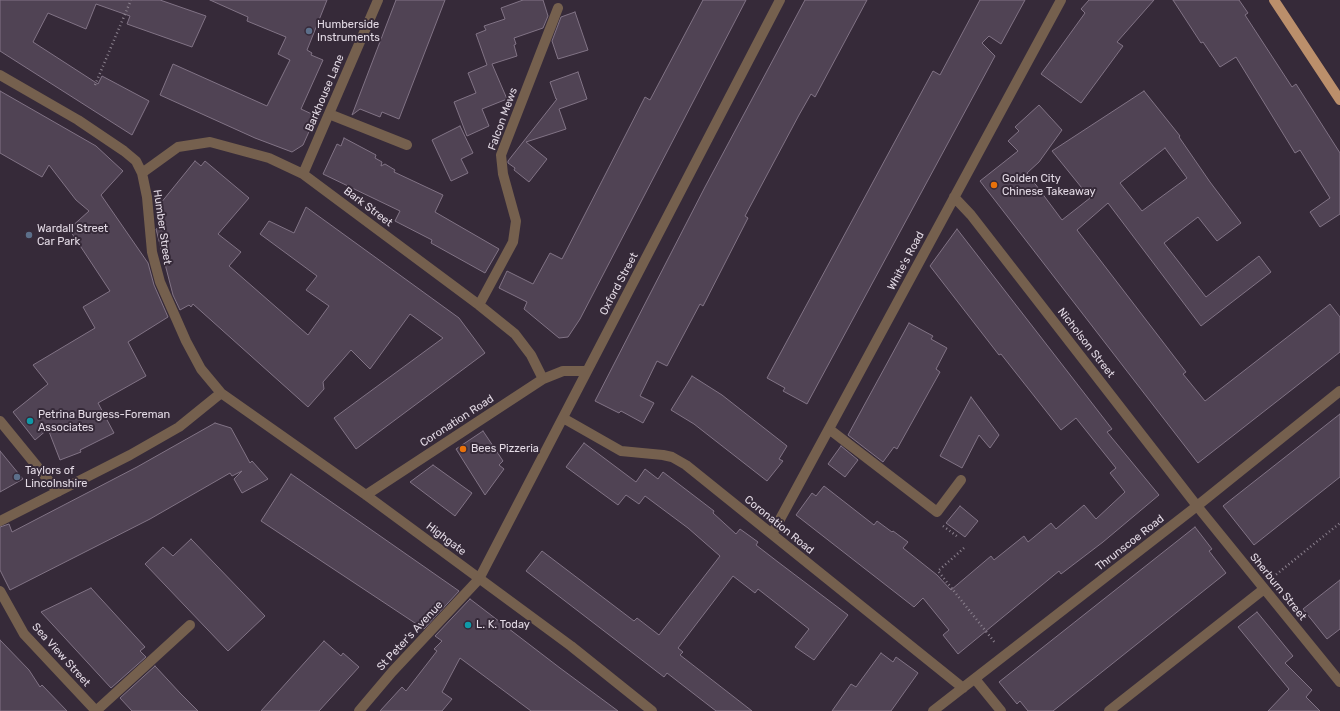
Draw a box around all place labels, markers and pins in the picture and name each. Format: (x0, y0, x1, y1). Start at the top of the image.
place label: Humberside Instruments (317, 18, 380, 44)
marker: Humberside Instruments (304, 26, 314, 36)
place label: Golden City Chinese Takeaway (1002, 172, 1096, 198)
marker: Golden City Chinese Takeaway (989, 180, 999, 190)
place label: Wardall Street Car Park (37, 222, 108, 248)
marker: Wardall Street Car Park (24, 230, 34, 240)
place label: Petrina Burgess-Foreman Associates (38, 408, 170, 434)
marker: Petrina Burgess-Foreman Associates (25, 416, 35, 426)
place label: Bees Pizzeria (471, 442, 539, 456)
marker: Bees Pizzeria (458, 444, 468, 454)
place label: Taylors of Lincolnshire (25, 464, 87, 490)
marker: Taylors of Lincolnshire (12, 472, 22, 482)
place label: L. K. Today (476, 618, 530, 632)
marker: L. K. Today (463, 620, 473, 630)

